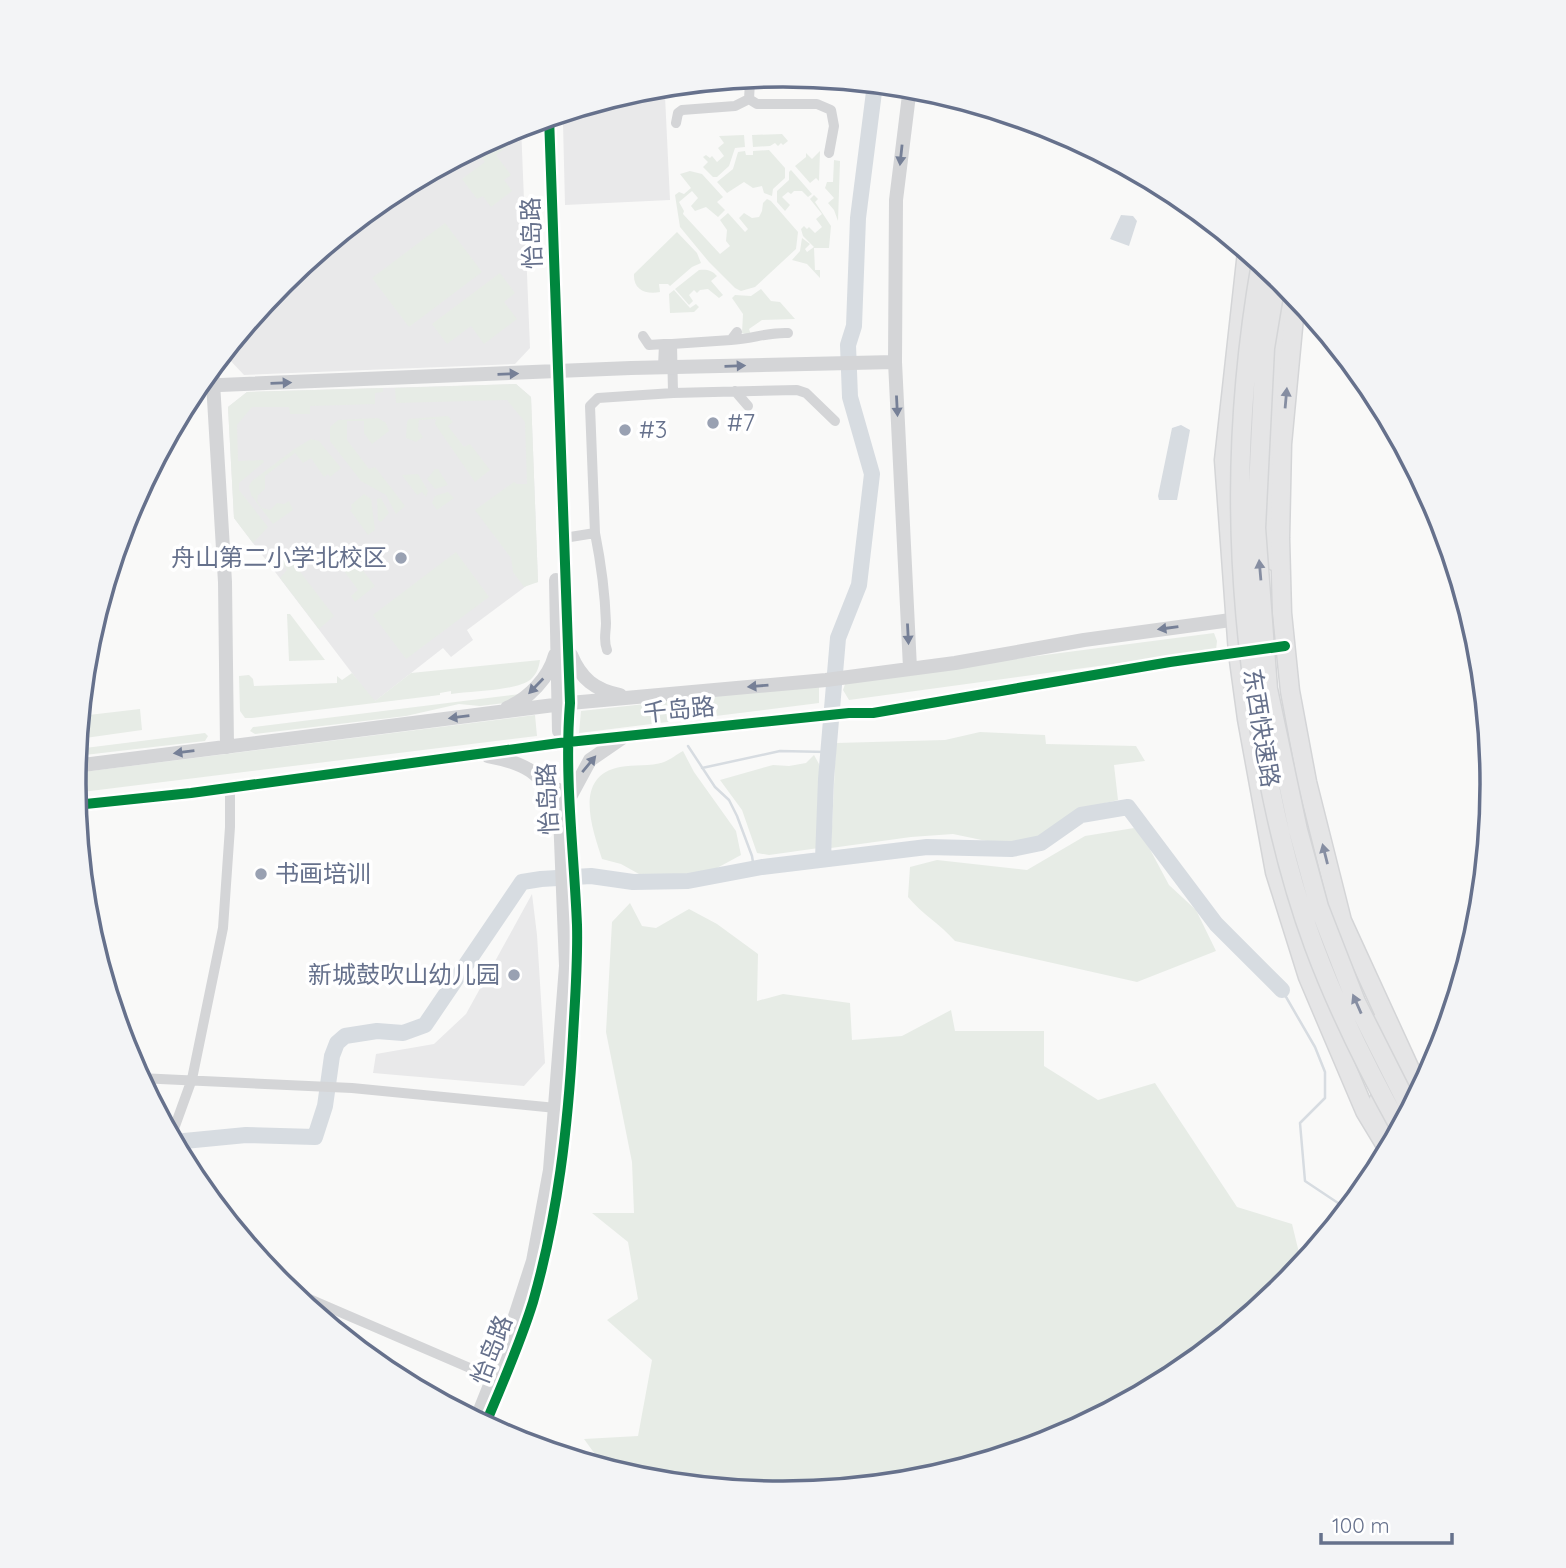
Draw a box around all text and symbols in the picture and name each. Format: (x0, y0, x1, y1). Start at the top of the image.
one-way arrow (895, 144, 906, 166)
street label: 怡岛路 (515, 197, 547, 270)
one-way arrow (725, 361, 747, 372)
one-way arrow (497, 368, 519, 379)
one-way arrow (270, 377, 292, 388)
one-way arrow (1281, 387, 1292, 409)
one-way arrow (892, 396, 903, 418)
place label: #7 (727, 407, 755, 437)
place label: #3 (639, 414, 667, 444)
marker: #7 (705, 415, 721, 431)
marker: #3 (617, 422, 633, 438)
place label: 舟山第二小学北校区 (171, 542, 387, 572)
marker: 舟山第二小学北校区 (393, 550, 409, 566)
one-way arrow (1254, 559, 1265, 581)
one-way arrow (903, 623, 914, 645)
one-way arrow (1157, 623, 1179, 634)
street label: 东西快速路 (1238, 666, 1286, 789)
one-way arrow (528, 677, 544, 694)
one-way arrow (747, 681, 769, 692)
street label: 千岛路 (642, 690, 716, 728)
one-way arrow (447, 712, 469, 723)
one-way arrow (173, 747, 195, 758)
one-way arrow (581, 755, 596, 772)
street label: 怡岛路 (530, 762, 564, 836)
one-way arrow (1319, 843, 1330, 865)
place label: 书画培训 (275, 858, 371, 888)
marker: 书画培训 (253, 866, 269, 882)
place label: 新城鼓吹山幼儿园 (308, 959, 500, 989)
marker: 新城鼓吹山幼儿园 (506, 967, 522, 983)
one-way arrow (1351, 994, 1363, 1014)
street label: 怡岛路 (464, 1311, 518, 1389)
scale bar (1321, 1502, 1452, 1546)
text: 100 m (1332, 1512, 1390, 1538)

